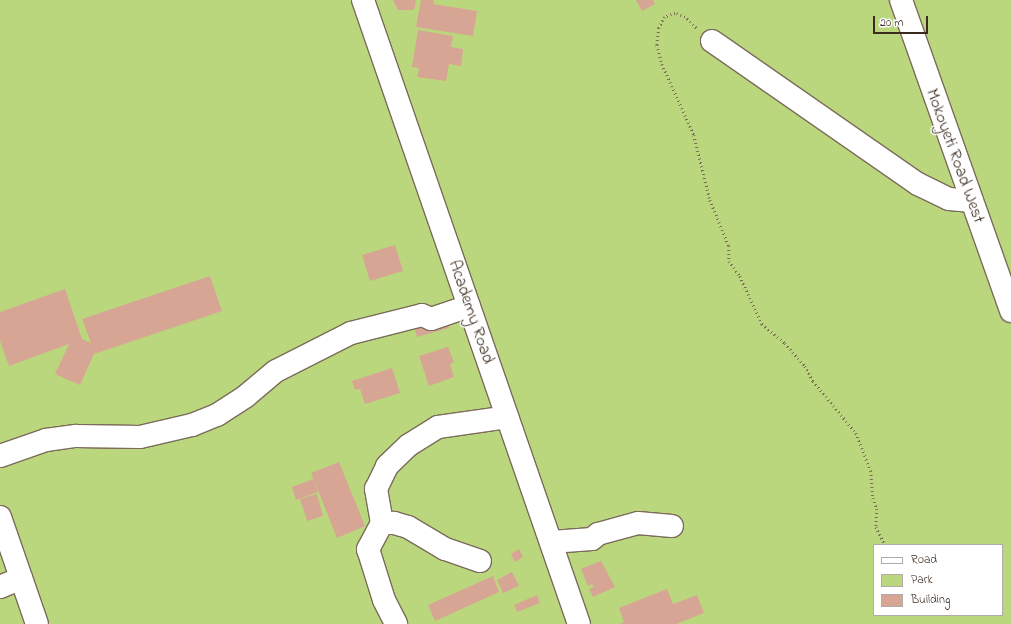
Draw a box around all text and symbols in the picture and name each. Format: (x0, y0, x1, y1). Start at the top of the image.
scale bar (875, 8, 930, 34)
text: 20 m (880, 14, 903, 32)
street label: Mokoyeti Road West (921, 86, 989, 226)
street label: Academy Road (444, 258, 498, 366)
legend (873, 544, 1003, 616)
text: Road (911, 551, 937, 569)
text: Park (911, 571, 933, 589)
text: Building (911, 591, 950, 609)

